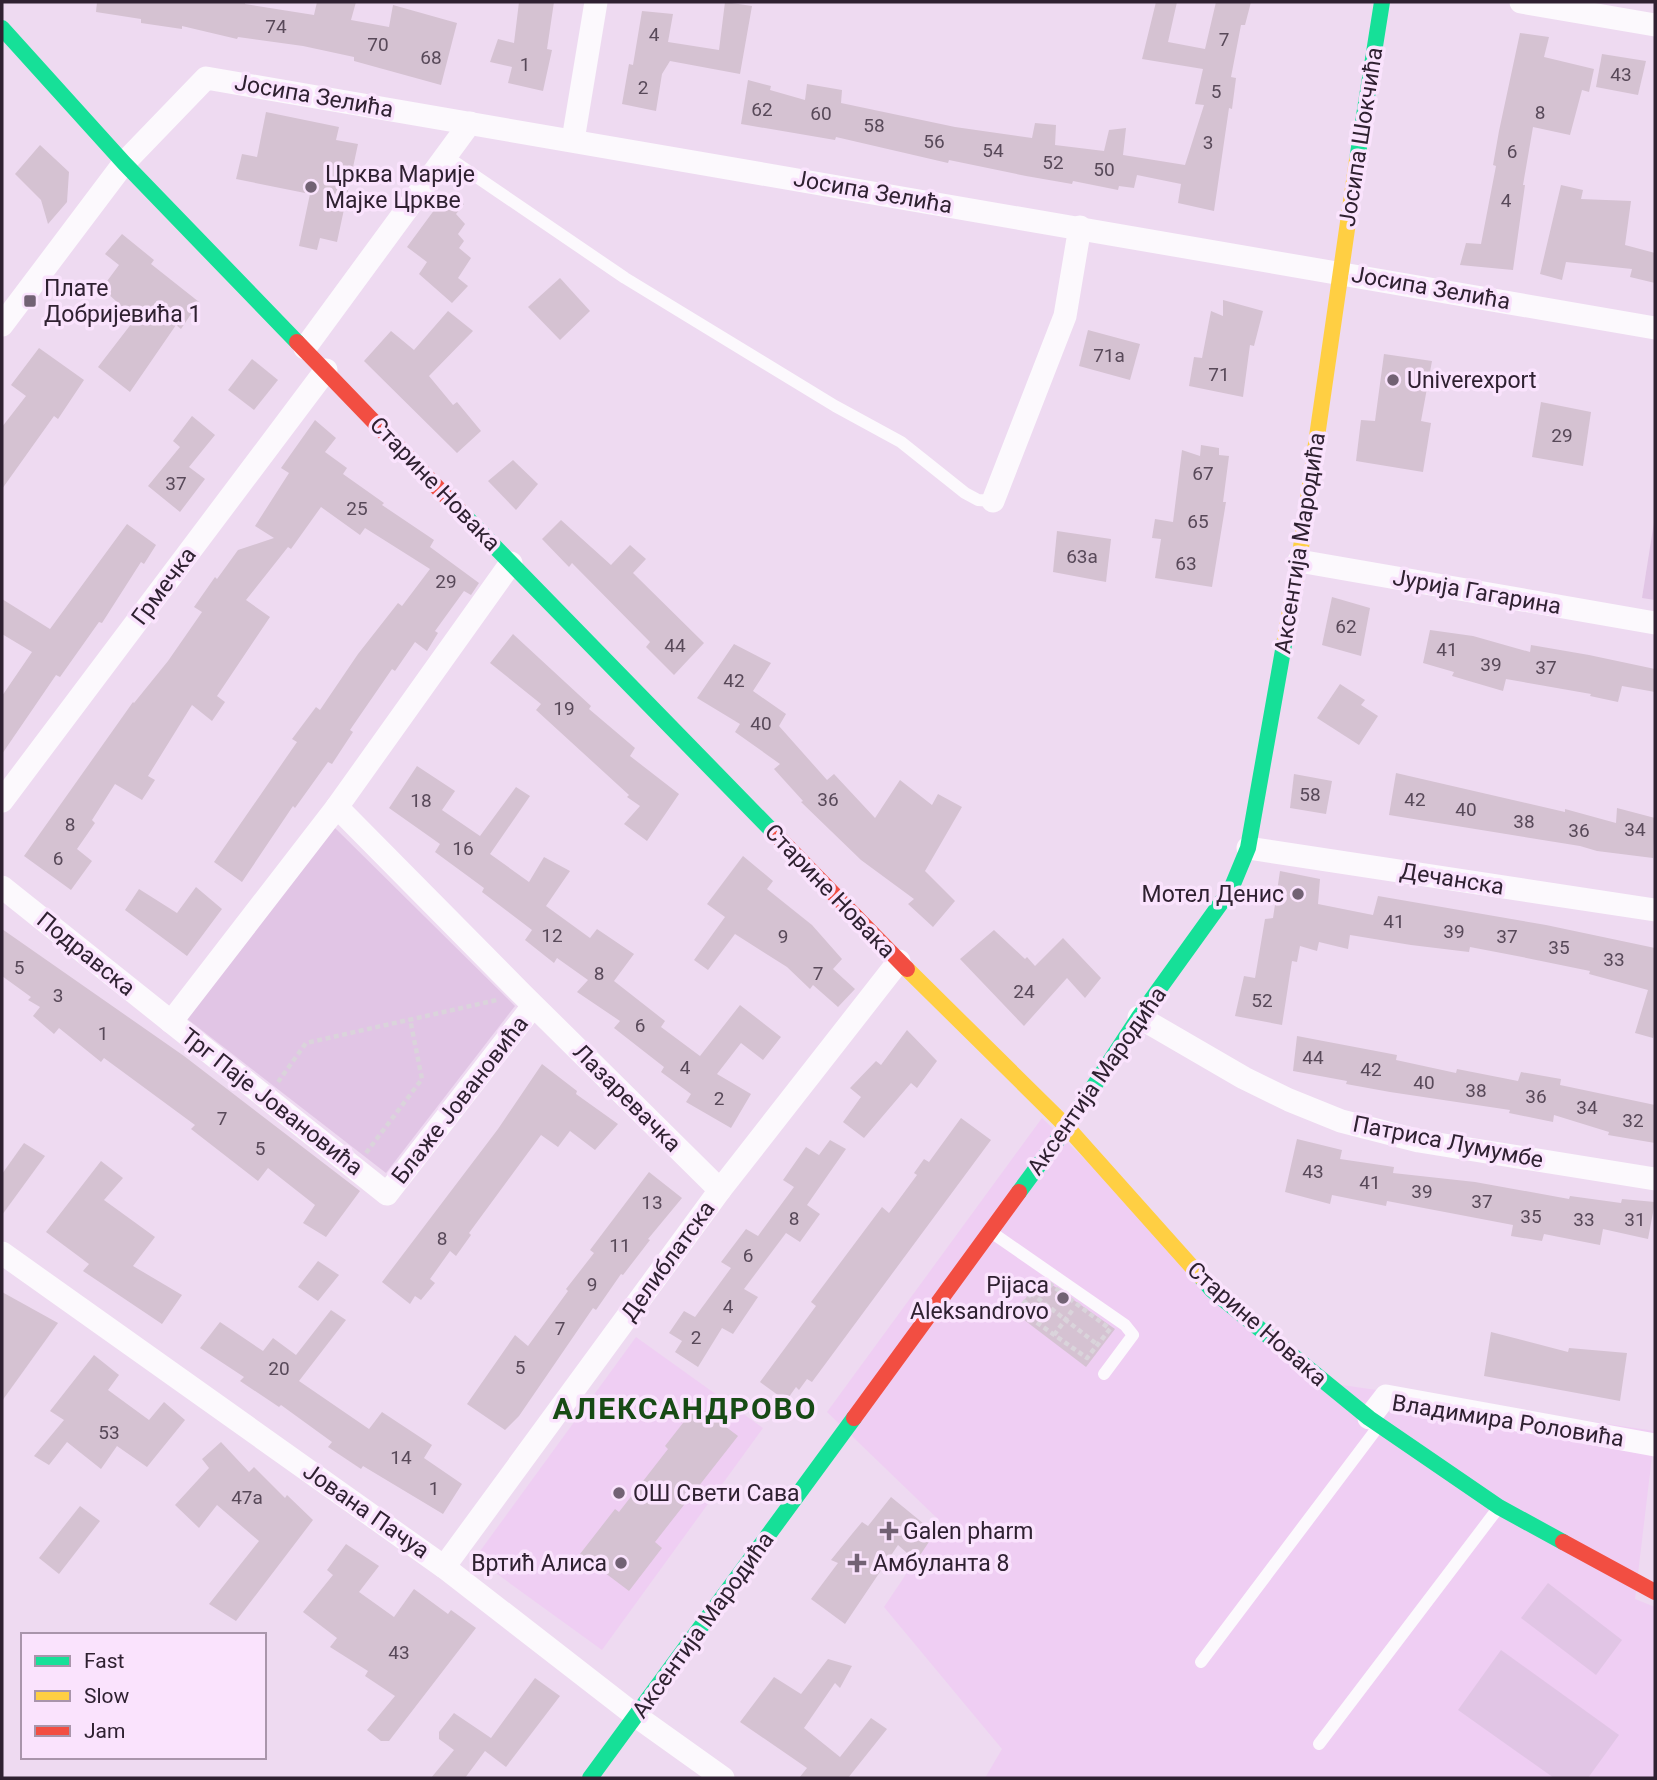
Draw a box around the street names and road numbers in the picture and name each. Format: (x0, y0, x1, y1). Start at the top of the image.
street label: Јосипа Шокчића (1333, 45, 1389, 229)
street label: Јосипа Зелића (233, 69, 395, 123)
street label: Јосипа Зелића (792, 165, 954, 219)
street label: Јосипа Зелића (1350, 261, 1512, 315)
street label: Старине Новака (364, 411, 506, 557)
street label: Аксентија Мародића (1269, 431, 1331, 655)
street label: Грмечка (126, 542, 202, 630)
street label: Јурија Гагарина (1391, 564, 1563, 620)
street label: Старине Новака (759, 818, 901, 964)
street label: Дечанска (1398, 857, 1506, 901)
street label: Подравска (32, 906, 140, 1002)
street label: Аксентија Мародића (1022, 982, 1172, 1180)
street label: Блаже Јовановића (386, 1011, 534, 1189)
street label: Трг Паје Јовановића (176, 1023, 368, 1181)
street label: Лазаревачка (568, 1039, 686, 1157)
street label: Патриса Лумумбе (1351, 1110, 1545, 1174)
street label: Делиблатска (615, 1196, 721, 1326)
street label: Старине Новака (1182, 1256, 1332, 1392)
street label: Владимира Роловића (1390, 1389, 1626, 1453)
street label: Јована Пачуа (298, 1458, 434, 1564)
street label: Аксентија Мародића (626, 1527, 780, 1723)

